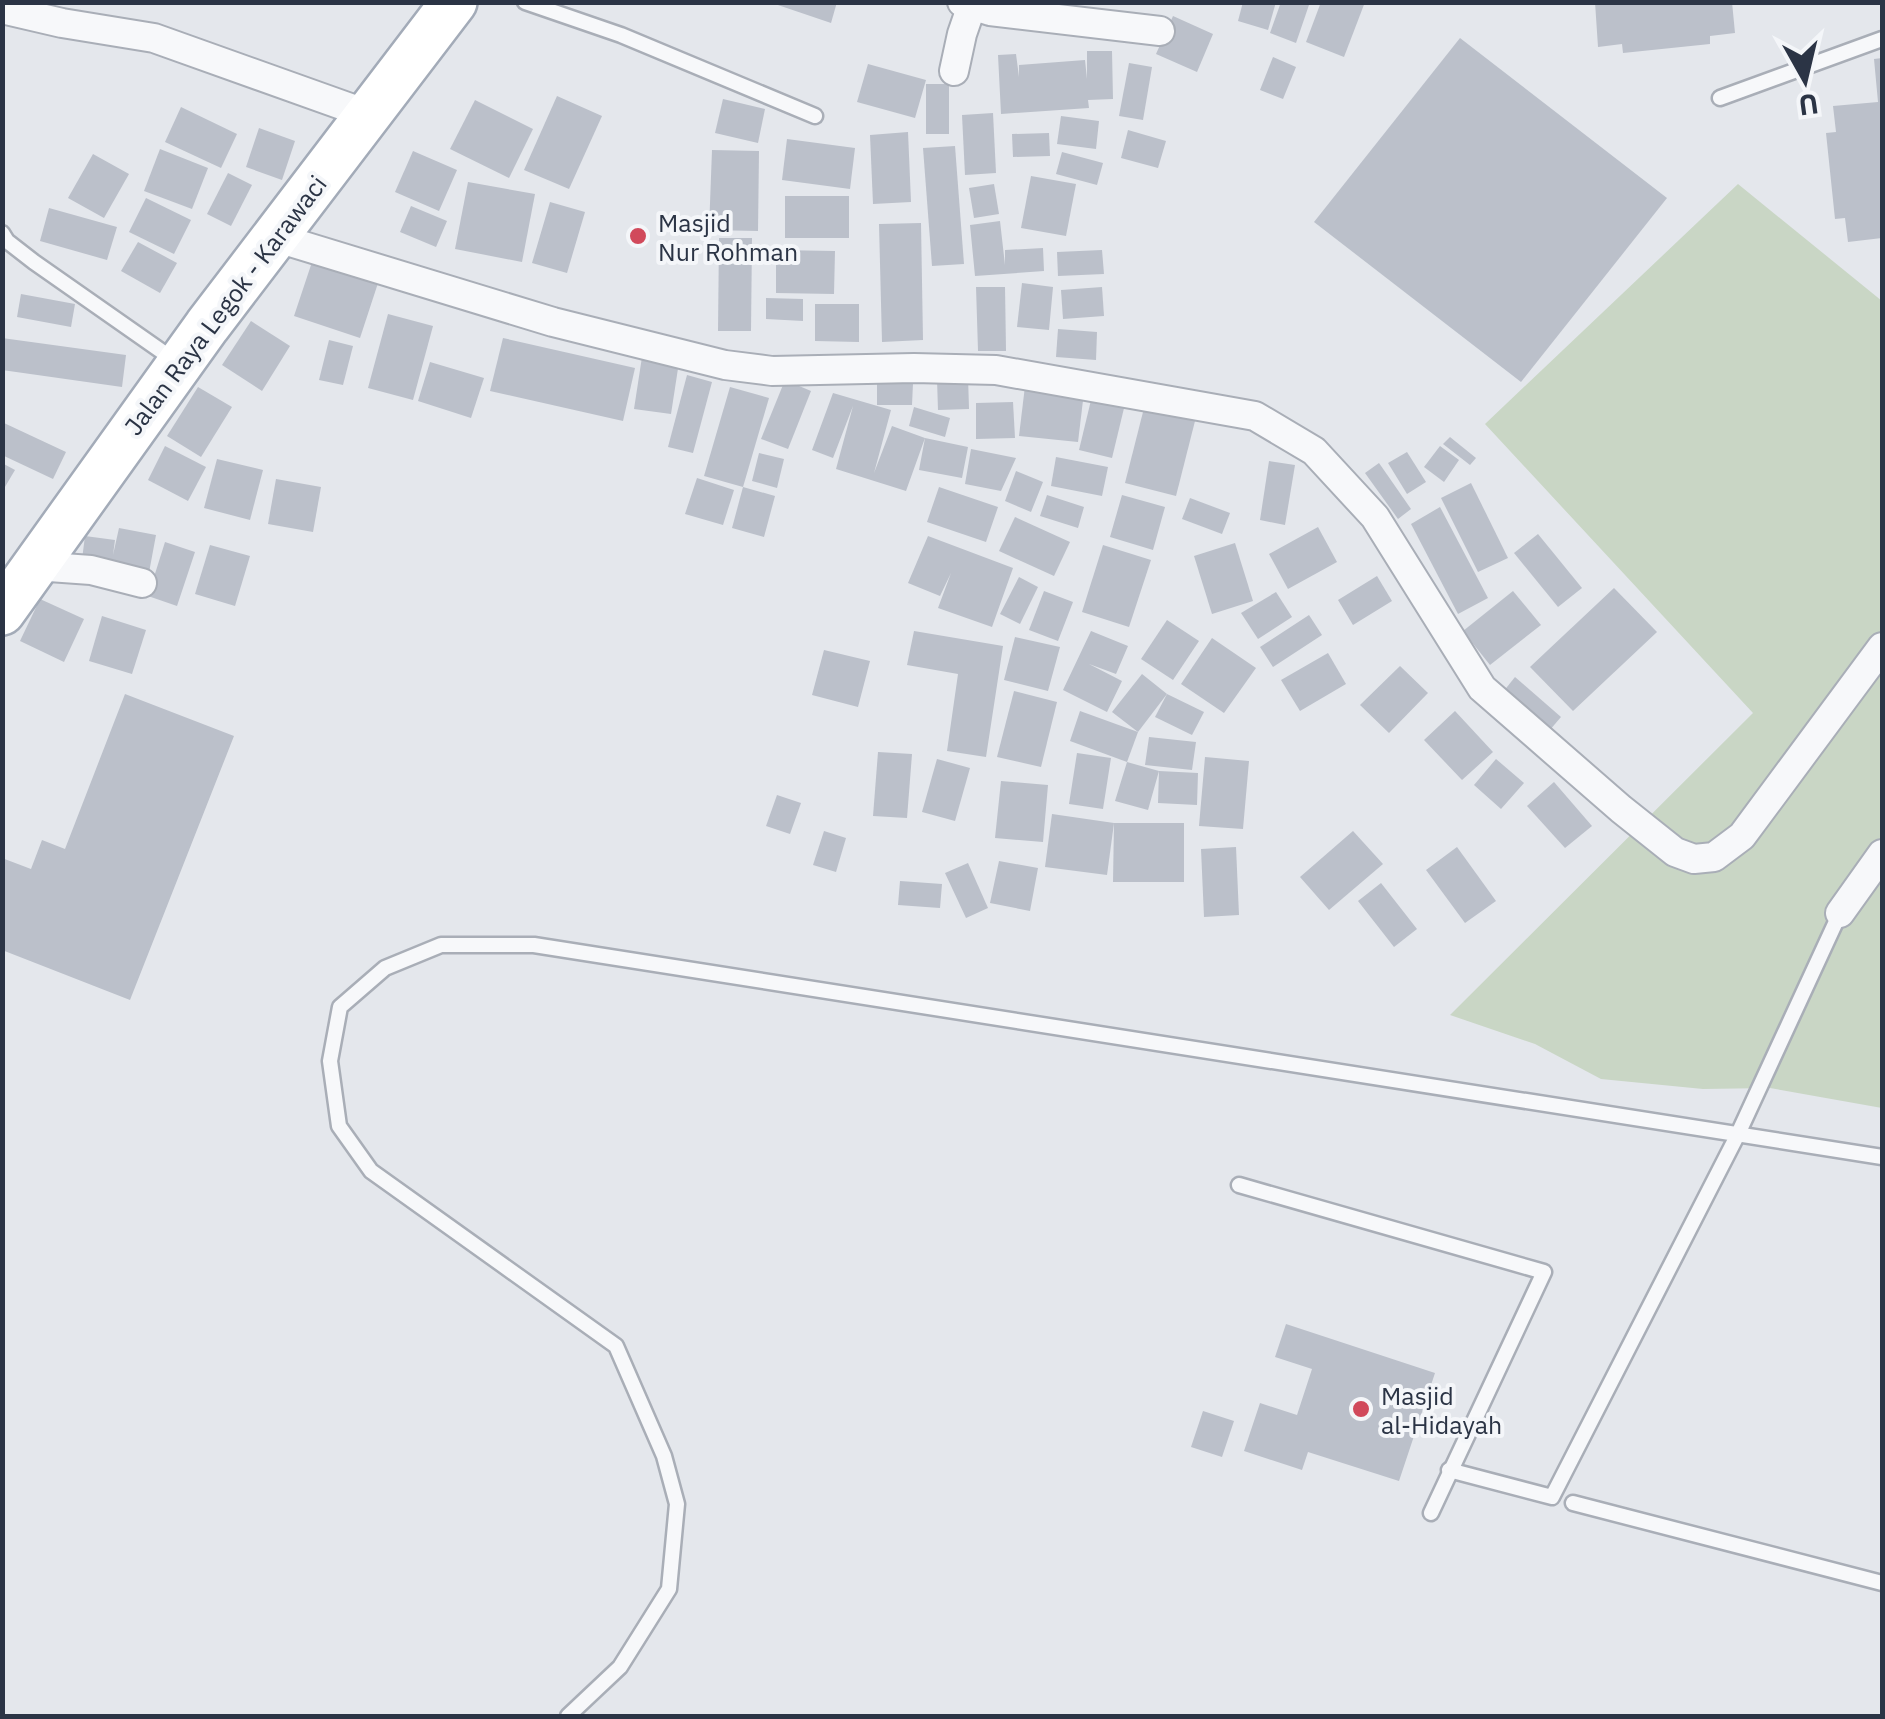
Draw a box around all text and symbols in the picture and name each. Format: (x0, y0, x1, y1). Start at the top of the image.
north arrow (1755, 30, 1855, 130)
text: U (1796, 86, 1821, 125)
street label: Jalan Raya Legok - Karawaci (116, 168, 334, 442)
place label: Masjid Nur Rohman (658, 206, 798, 268)
marker: Masjid Nur Rohman (627, 225, 649, 247)
place label: Masjid al-Hidayah (1381, 1379, 1502, 1441)
marker: Masjid al-Hidayah (1350, 1398, 1372, 1420)

